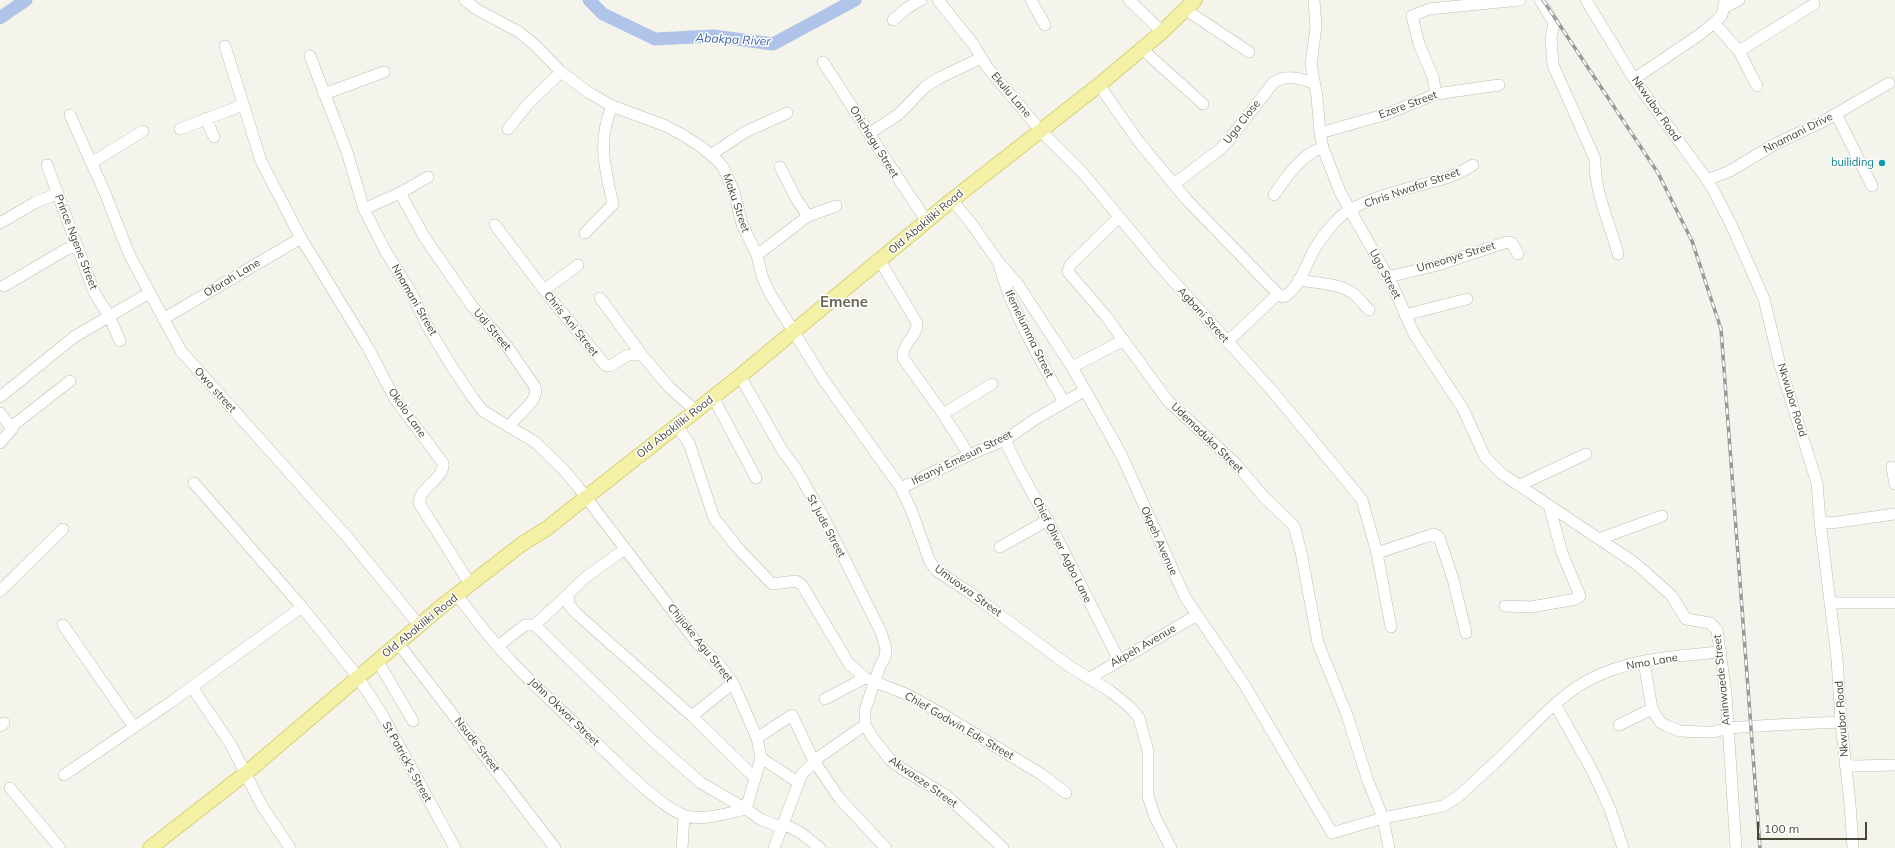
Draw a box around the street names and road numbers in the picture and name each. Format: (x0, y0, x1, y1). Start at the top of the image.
street label: Ekulu Lane (988, 70, 1034, 120)
street label: Nkwubor Road (1629, 74, 1683, 144)
street label: Ezere Street (1377, 88, 1439, 122)
street label: Uga Close (1221, 97, 1263, 147)
street label: Onichagu Street (847, 104, 901, 180)
street label: Nnamani Drive (1761, 110, 1835, 156)
street label: Chris Nwafor Street (1362, 165, 1462, 211)
street label: Maku Street (720, 172, 752, 234)
street label: Old Abakiliki Road (886, 187, 966, 257)
street label: Prince Ngene Street (52, 193, 100, 291)
street label: Umeonye Street (1415, 239, 1497, 275)
street label: Uga Street (1366, 247, 1404, 301)
street label: Oforah Lane (202, 256, 262, 300)
street label: Nnamani Street (388, 262, 440, 338)
street label: Agbani Street (1175, 284, 1231, 346)
street label: Ifemelumma Street (1002, 288, 1056, 380)
street label: Chris Ani Street (541, 289, 601, 359)
street label: Udi Street (470, 307, 514, 353)
street label: Nkwubor Road (1775, 362, 1809, 438)
street label: Owa street (191, 365, 239, 415)
street label: Okolo Lane (385, 386, 429, 440)
street label: Old Abakiliki Road (634, 393, 716, 461)
street label: Udemaduka Street (1168, 400, 1246, 476)
street label: Ifeanyi Emesun Street (910, 428, 1014, 488)
street label: St Jude Street (804, 492, 848, 560)
street label: Chief Oliver Agbo Lane (1030, 495, 1094, 605)
street label: Okpeh Avenue (1138, 504, 1180, 578)
street label: Umuowa Street (932, 562, 1004, 620)
street label: Old Abakiliki Road (380, 591, 460, 661)
street label: Chijioke Agu Street (664, 601, 736, 685)
street label: Akpeh Avenue (1108, 622, 1178, 670)
street label: Aninwaede Street (1711, 634, 1733, 726)
street label: Nmo Lane (1625, 651, 1679, 673)
street label: John Okwor Street (526, 675, 602, 749)
street label: Nkwubor Road (1833, 680, 1851, 758)
street label: Chief Godwin Ede Street (902, 689, 1016, 763)
street label: Nsude Street (452, 715, 502, 775)
street label: St Patrick's Street (379, 720, 435, 804)
street label: Akwaeze Street (886, 754, 960, 810)

